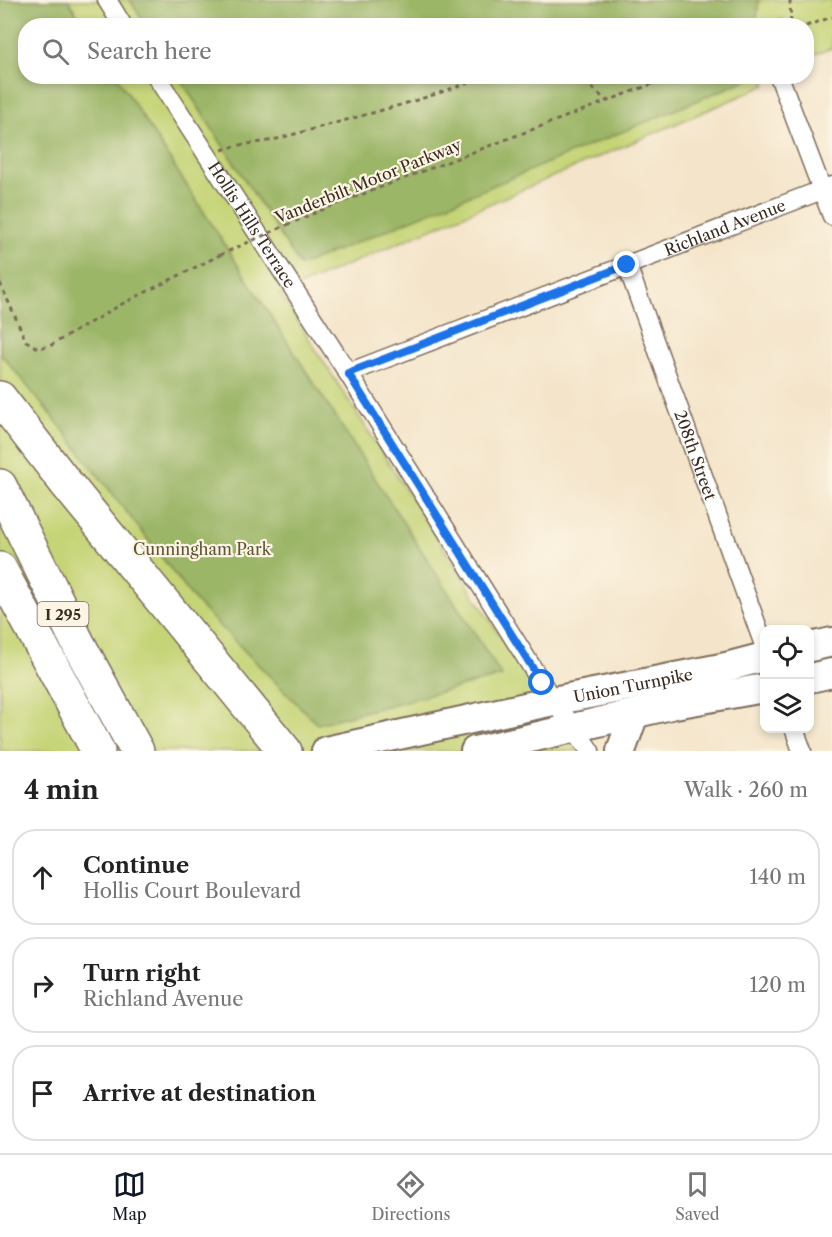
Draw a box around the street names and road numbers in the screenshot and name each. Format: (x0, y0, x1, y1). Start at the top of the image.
street label: Vanderbilt Motor Parkway (271, 134, 465, 228)
street label: Hollis Hills Terrace (204, 158, 300, 292)
street label: Richland Avenue (661, 195, 788, 260)
street label: 208th Street (670, 407, 721, 503)
road number: I 295 (38, 602, 88, 626)
street label: Union Turnpike (572, 664, 694, 707)

